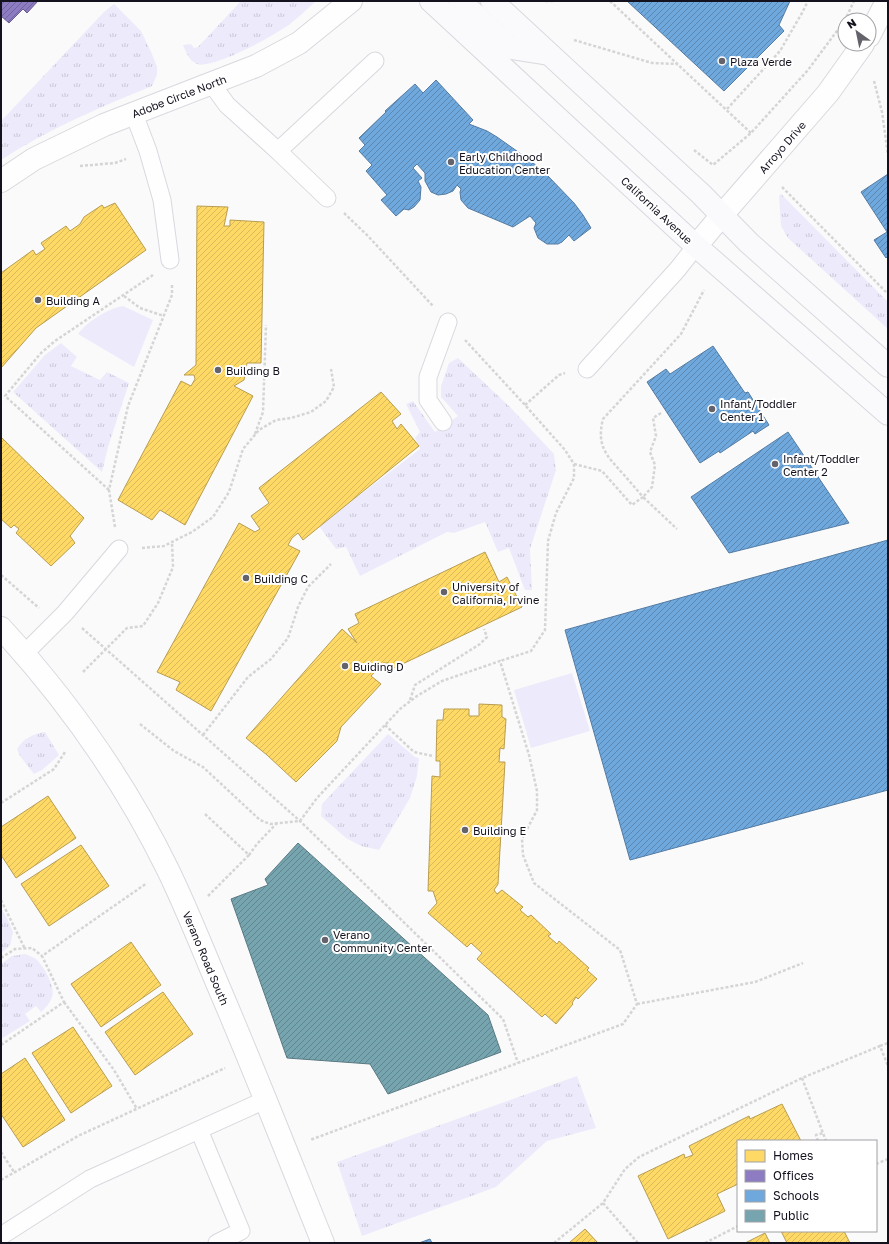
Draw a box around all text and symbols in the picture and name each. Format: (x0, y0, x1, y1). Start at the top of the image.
north arrow (837, 12, 877, 52)
text: N (844, 15, 858, 31)
place label: Plaza Verde (730, 55, 792, 68)
marker: Plaza Verde (717, 56, 727, 66)
street label: Adobe Circle North (130, 72, 228, 120)
street label: Arroyo Drive (756, 118, 808, 176)
place label: Early Childhood Education Center (459, 150, 551, 176)
marker: Early Childhood Education Center (446, 157, 456, 167)
street label: California Avenue (619, 174, 695, 246)
place label: Building A (46, 294, 100, 307)
marker: Building A (33, 295, 43, 305)
place label: Building B (226, 364, 280, 377)
marker: Building B (213, 365, 223, 375)
place label: Infant/Toddler Center 1 (720, 397, 797, 423)
marker: Infant/Toddler Center 1 (707, 404, 717, 414)
place label: Infant/Toddler Center 2 (783, 452, 860, 478)
marker: Infant/Toddler Center 2 (770, 459, 780, 469)
place label: Building C (254, 572, 308, 585)
marker: Building C (241, 573, 251, 583)
place label: University of California, Irvine (452, 580, 539, 606)
marker: University of California, Irvine (439, 587, 449, 597)
place label: Buiding D (353, 660, 404, 673)
marker: Buiding D (340, 661, 350, 671)
place label: Building E (473, 824, 526, 837)
marker: Building E (460, 825, 470, 835)
street label: Verano Road South (180, 909, 232, 1007)
place label: Verano Community Center (333, 928, 433, 954)
marker: Verano Community Center (320, 935, 330, 945)
legend (737, 1140, 877, 1232)
text: Homes (773, 1148, 813, 1163)
text: Offices (773, 1168, 814, 1183)
text: Schools (773, 1188, 819, 1203)
text: Public (773, 1208, 810, 1223)

